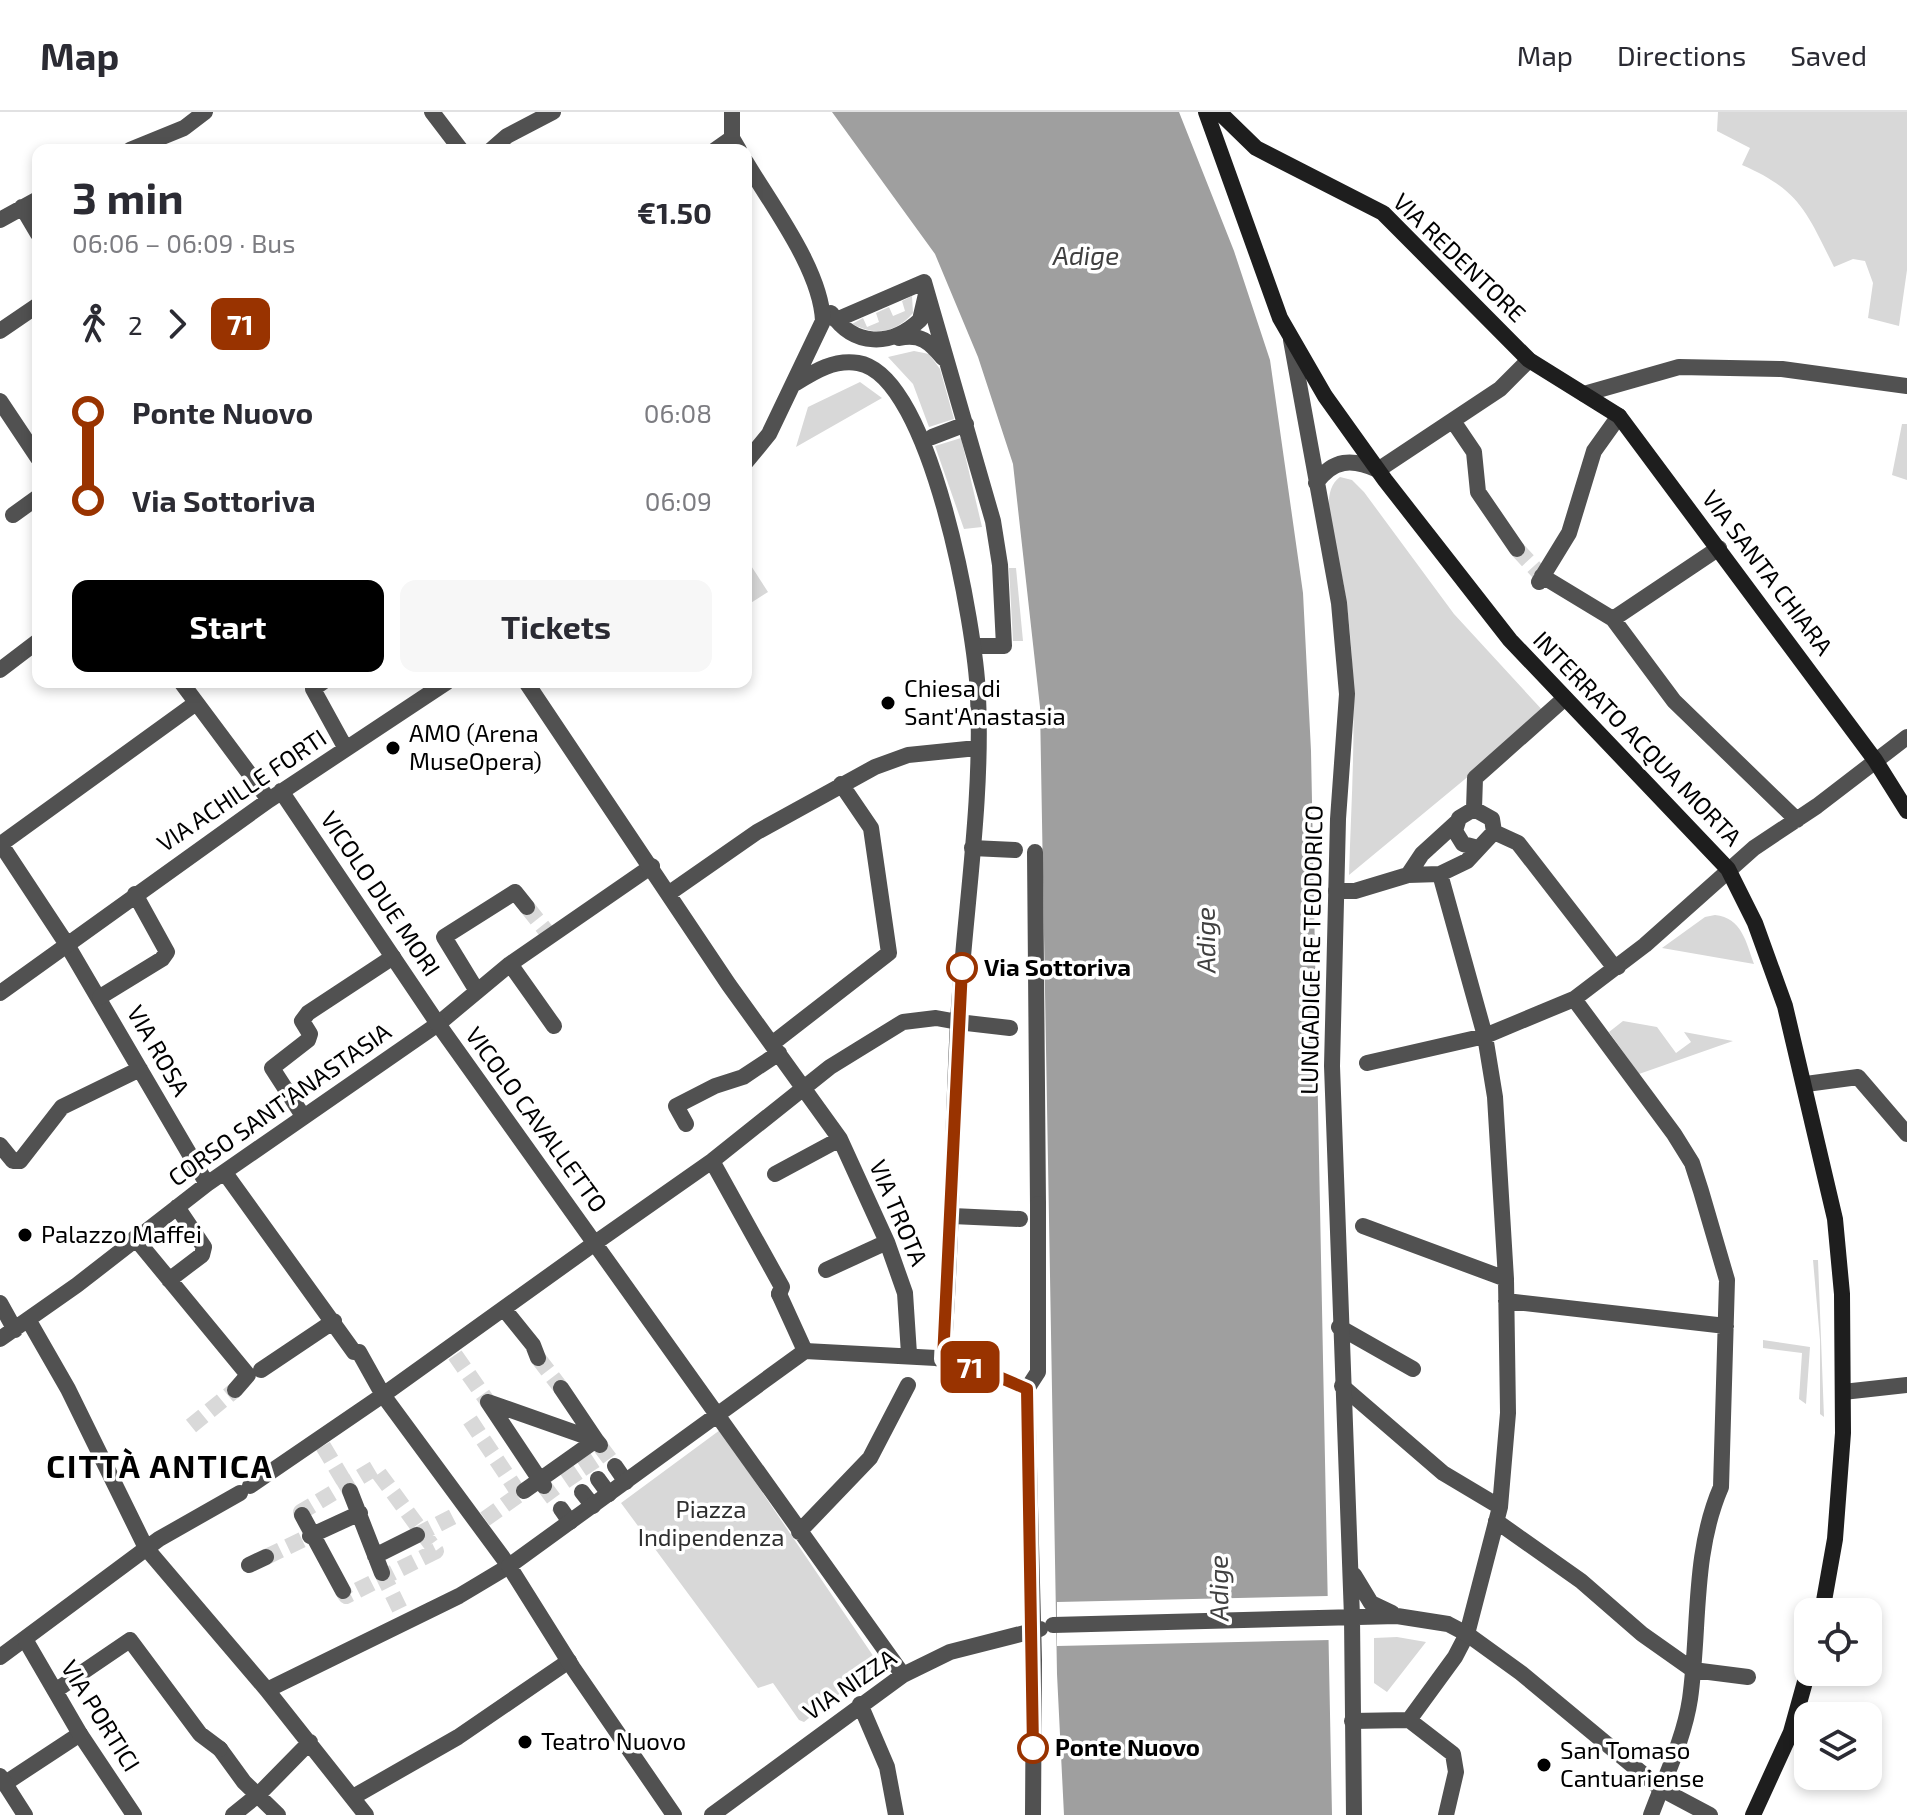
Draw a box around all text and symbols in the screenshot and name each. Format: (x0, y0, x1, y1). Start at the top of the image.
text: Map (40, 32, 119, 78)
text: Map (1517, 38, 1573, 72)
text: Directions (1617, 38, 1746, 72)
text: Saved (1790, 38, 1867, 72)
text: 3 min (72, 170, 184, 223)
street label: VIA REDENTORE (1388, 186, 1532, 327)
text: €1.50 (637, 194, 712, 230)
text: 06:06 – 06:09 · Bus (72, 227, 295, 258)
water label: Adige (1052, 239, 1119, 270)
icon: walk (72, 302, 116, 346)
icon: forward (155, 302, 199, 346)
text: 71 (227, 307, 254, 341)
text: 2 (128, 309, 143, 340)
text: Ponte Nuovo (132, 394, 313, 430)
text: 06:08 (644, 397, 712, 428)
text: Via Sottoriva (132, 482, 316, 518)
street label: VIA SANTA CHIARA (1697, 484, 1840, 660)
text: 06:09 (645, 485, 712, 516)
button: Start (72, 580, 384, 672)
button: Tickets (400, 580, 712, 672)
street label: INTERRATO ACQUA MORTA (1528, 625, 1748, 851)
place label: Chiesa di Sant'Anastasia (904, 673, 1066, 730)
marker: Chiesa di Sant'Anastasia (879, 694, 897, 712)
place label: AMO (Arena MuseOpera) (409, 718, 542, 775)
street label: VIA ACHILLE FORTI (151, 722, 331, 857)
marker: AMO (Arena MuseOpera) (384, 739, 402, 757)
street label: VICOLO DUE MORI (315, 805, 447, 981)
street label: LUNGADIGE RE TEODORICO (1293, 805, 1328, 1095)
water label: Adige (1188, 907, 1221, 974)
place label: Via Sottoriva (984, 952, 1131, 981)
marker: Via Sottoriva (947, 953, 977, 983)
street label: VIA ROSA (122, 1000, 197, 1101)
street label: CORSO SANT'ANASTASIA (162, 1016, 396, 1192)
street label: VICOLO CAVALLETTO (460, 1021, 614, 1217)
street label: VIA TROTA (864, 1155, 935, 1270)
place label: Palazzo Maffei (41, 1219, 202, 1248)
marker: Palazzo Maffei (16, 1226, 34, 1244)
line badge: 71 (934, 1341, 1006, 1393)
text: 71 (957, 1350, 983, 1384)
district label: CITTÀ ANTICA (46, 1446, 274, 1484)
park label: Piazza Indipendenza (638, 1494, 784, 1551)
water label: Adige (1201, 1555, 1234, 1622)
map controls (1794, 1598, 1882, 1790)
button: locate (1794, 1598, 1882, 1686)
street label: VIA NIZZA (797, 1642, 901, 1725)
street label: VIA PORTICI (56, 1654, 147, 1776)
button: layers (1794, 1702, 1882, 1790)
place label: Teatro Nuovo (541, 1726, 686, 1755)
place label: Ponte Nuovo (1055, 1732, 1200, 1761)
marker: Teatro Nuovo (516, 1733, 534, 1751)
marker: Ponte Nuovo (1018, 1733, 1048, 1763)
place label: San Tomaso Cantuariense (1560, 1735, 1704, 1792)
marker: San Tomaso Cantuariense (1535, 1756, 1553, 1774)

